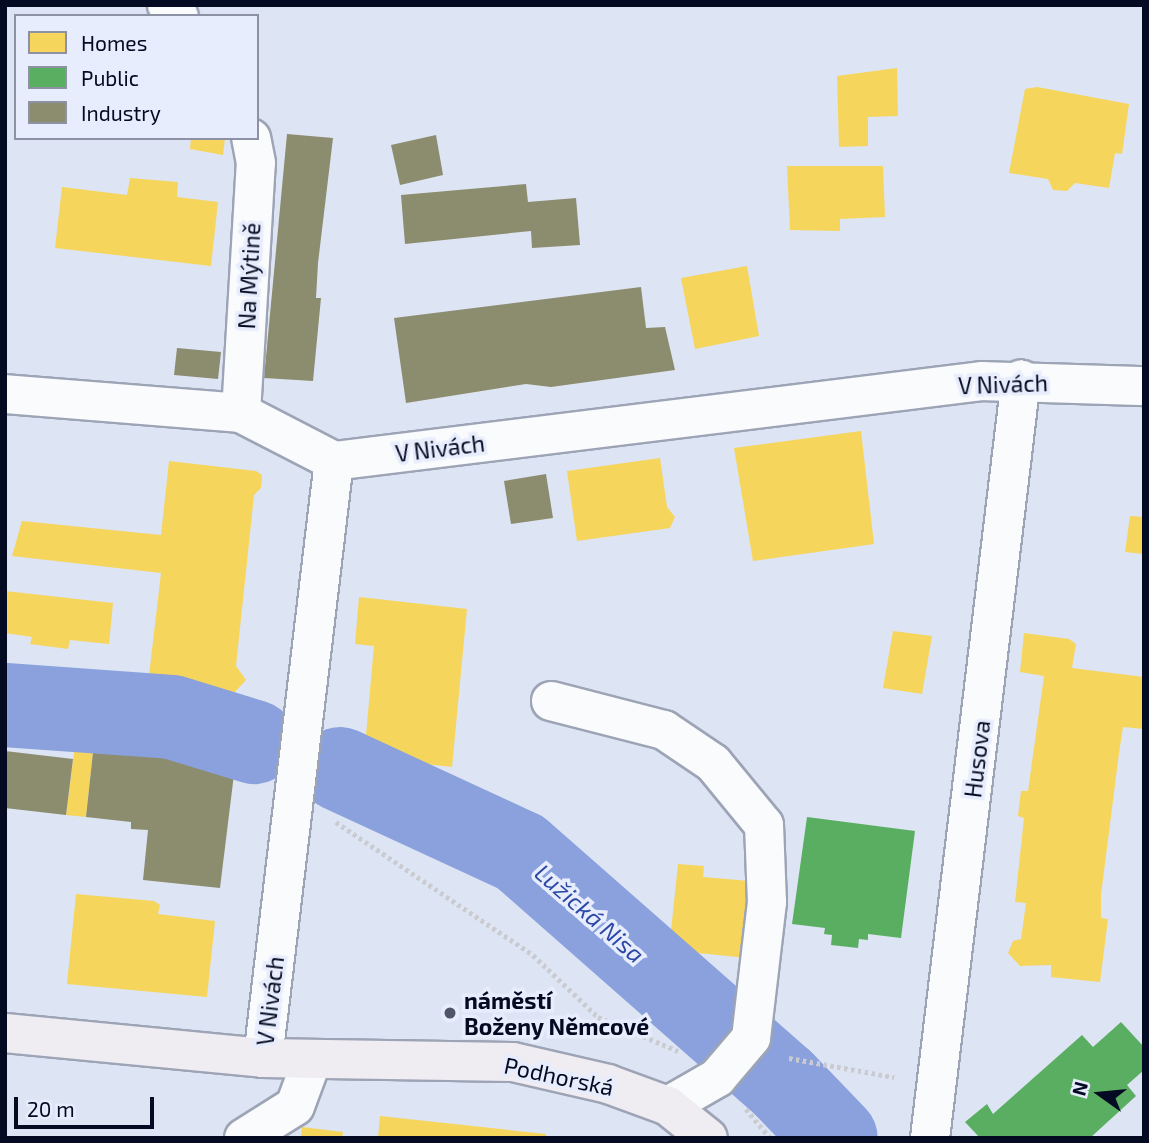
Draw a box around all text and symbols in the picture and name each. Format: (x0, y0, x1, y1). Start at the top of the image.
legend (14, 14, 259, 140)
text: Homes (81, 30, 147, 55)
text: Public (81, 65, 139, 90)
text: Industry (81, 100, 161, 125)
street label: Na Mýtině (232, 222, 266, 330)
street label: V Nivách (957, 369, 1049, 399)
street label: V Nivách (393, 429, 487, 467)
street label: Husova (959, 719, 995, 799)
water label: Lužická Nisa (529, 858, 651, 968)
street label: V Nivách (251, 954, 289, 1048)
place label: náměstí Boženy Němcové (464, 986, 650, 1040)
marker: náměstí Boženy Němcové (442, 1005, 458, 1021)
street label: Podhorská (502, 1051, 616, 1101)
north arrow (1065, 1059, 1135, 1129)
text: N (1066, 1079, 1092, 1098)
scale bar (18, 1084, 158, 1128)
text: 20 m (27, 1096, 75, 1121)

